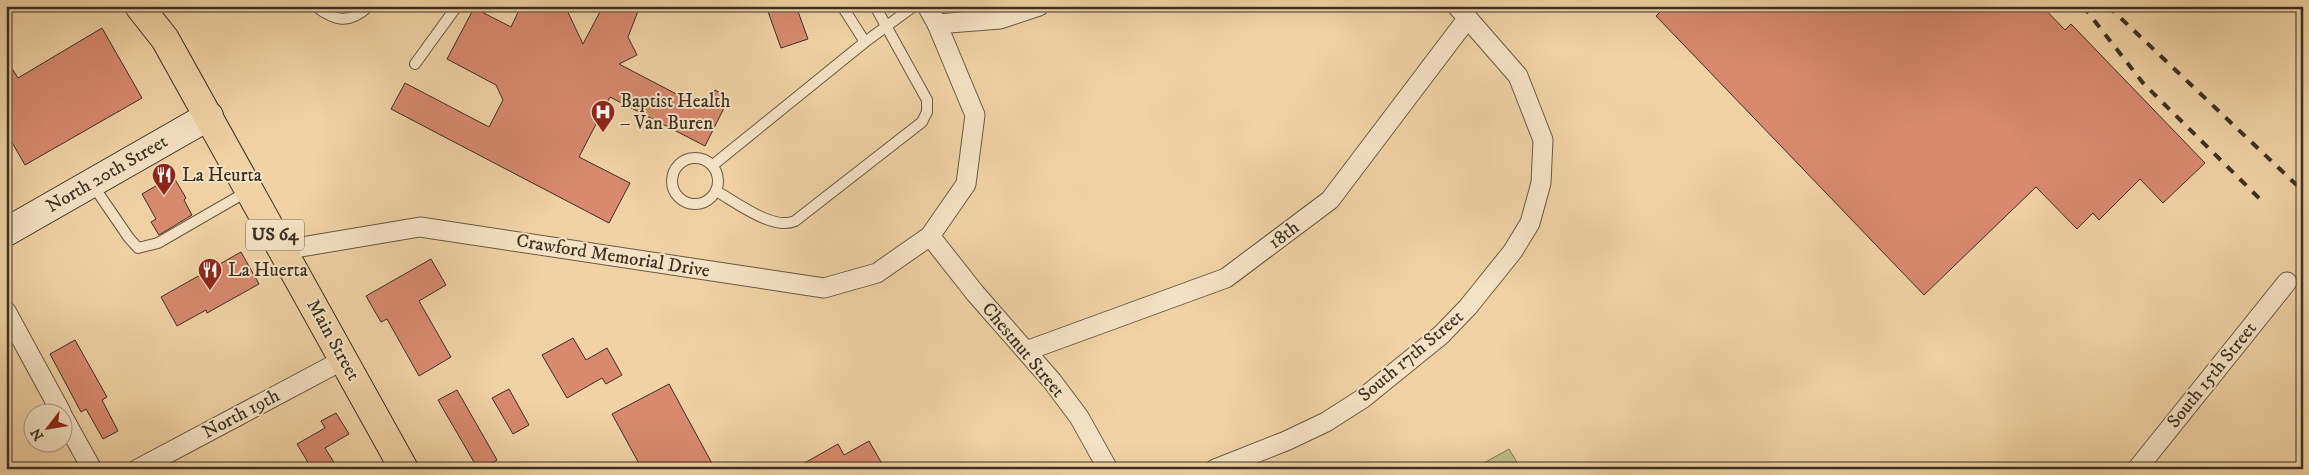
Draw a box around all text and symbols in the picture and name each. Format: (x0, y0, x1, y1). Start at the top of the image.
place label: Baptist Health – Van Buren (620, 90, 730, 135)
hospital icon: Baptist Health – Van Buren (590, 99, 616, 133)
street label: North 20th Street (42, 130, 172, 218)
restaurant icon: La Heurta (151, 162, 177, 196)
place label: La Heurta (182, 164, 262, 187)
street label: 18th (1264, 216, 1304, 254)
road number: US 64 (246, 220, 304, 250)
street label: Crawford Memorial Drive (514, 229, 712, 283)
restaurant icon: La Huerta (197, 257, 223, 291)
place label: La Huerta (228, 259, 308, 282)
street label: Main Street (301, 295, 365, 385)
street label: Chestnut Street (977, 298, 1069, 402)
street label: South 17th Street (1354, 305, 1468, 407)
street label: South 15th Street (2162, 317, 2262, 433)
street label: North 19th (199, 384, 284, 444)
north arrow (22, 402, 72, 452)
text: N (27, 424, 48, 444)

